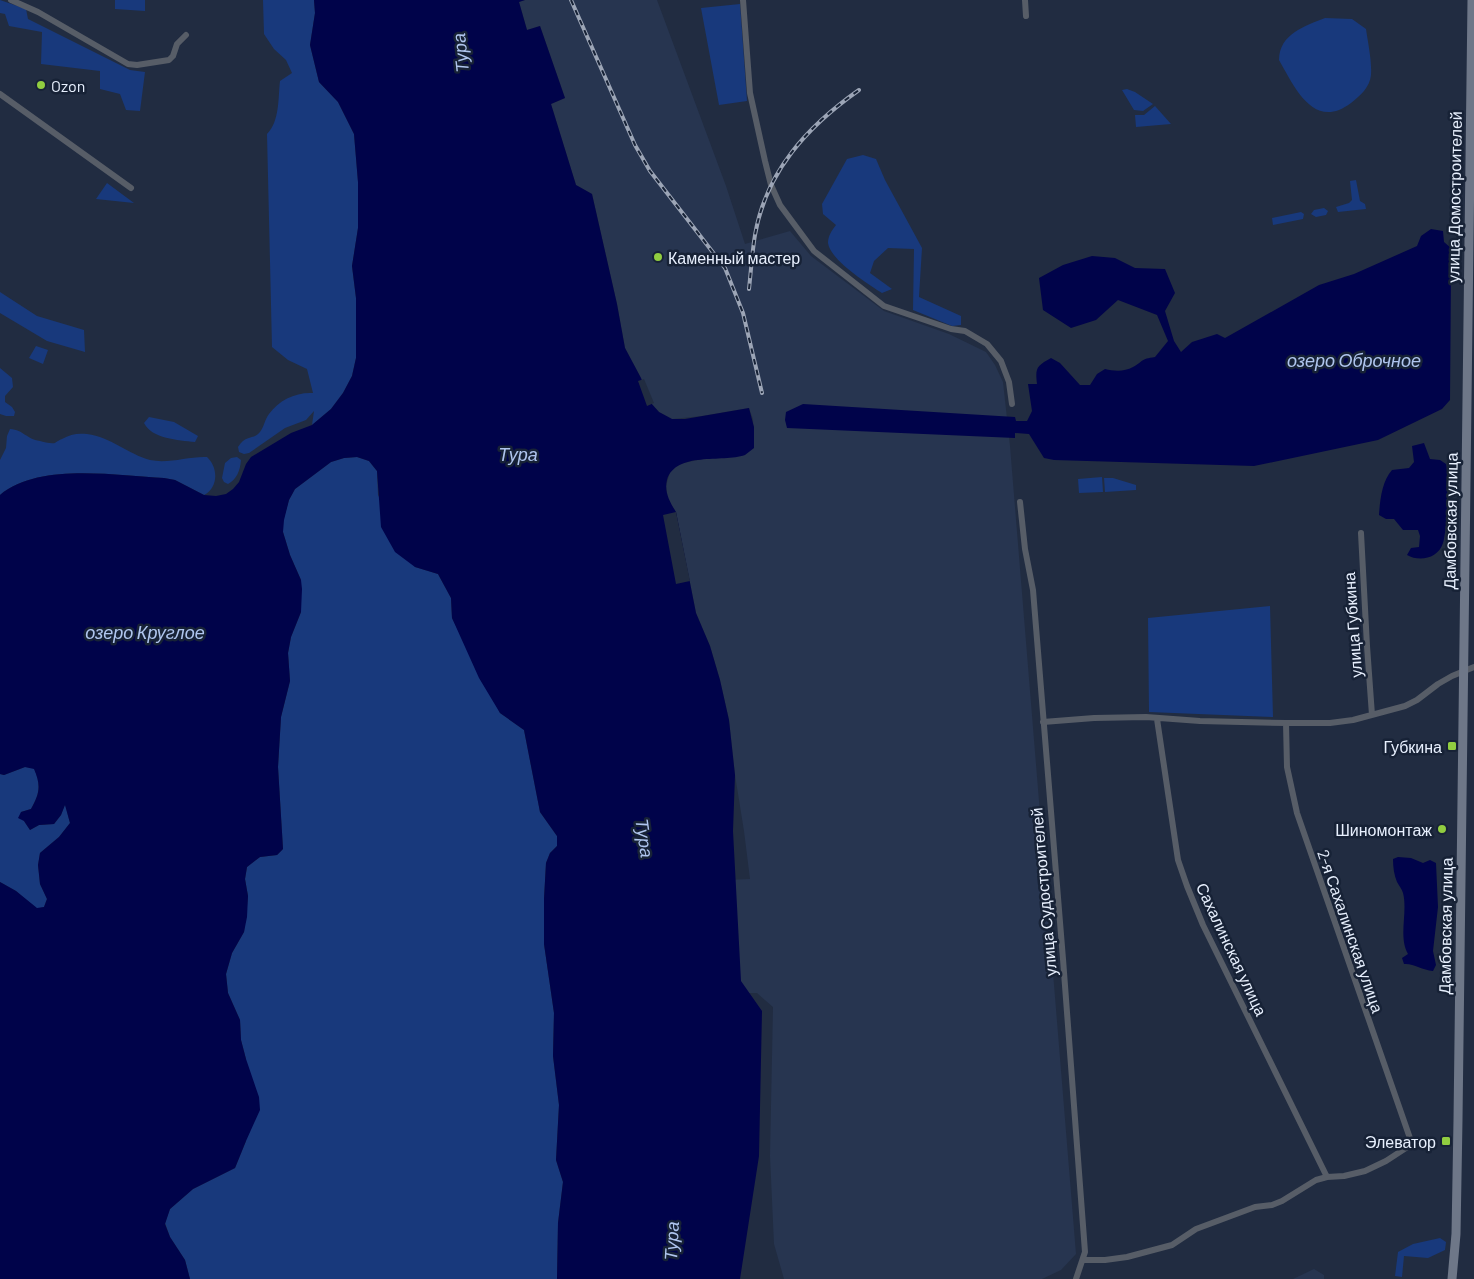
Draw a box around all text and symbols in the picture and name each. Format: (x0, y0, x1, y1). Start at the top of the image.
water label: Тура (447, 32, 473, 74)
place label: Ozon (51, 76, 85, 95)
marker: Ozon (35, 79, 47, 91)
street label: улица Домостроителей (1443, 111, 1465, 283)
place label: Каменный мастер (668, 248, 800, 267)
marker: Каменный мастер (652, 251, 664, 263)
water label: озеро Оброчное (1287, 349, 1421, 371)
water label: Тура (498, 443, 538, 465)
street label: Дамбовская улица (1439, 452, 1461, 590)
street label: улица Губкина (1339, 571, 1365, 678)
water label: озеро Круглое (85, 621, 205, 643)
place label: Губкина (1383, 737, 1442, 756)
marker: Губкина (1446, 740, 1458, 752)
street label: улица Судостроителей (1026, 807, 1060, 977)
water label: Тура (631, 817, 659, 859)
place label: Шиномонтаж (1335, 820, 1432, 839)
marker: Шиномонтаж (1436, 823, 1448, 835)
street label: 2-я Сахалинская улица (1314, 847, 1388, 1015)
street label: Дамбовская улица (1434, 857, 1456, 995)
street label: Сахалинская улица (1193, 879, 1271, 1019)
place label: Элеватор (1365, 1132, 1436, 1151)
marker: Элеватор (1440, 1135, 1452, 1147)
water label: Тура (659, 1221, 683, 1261)

